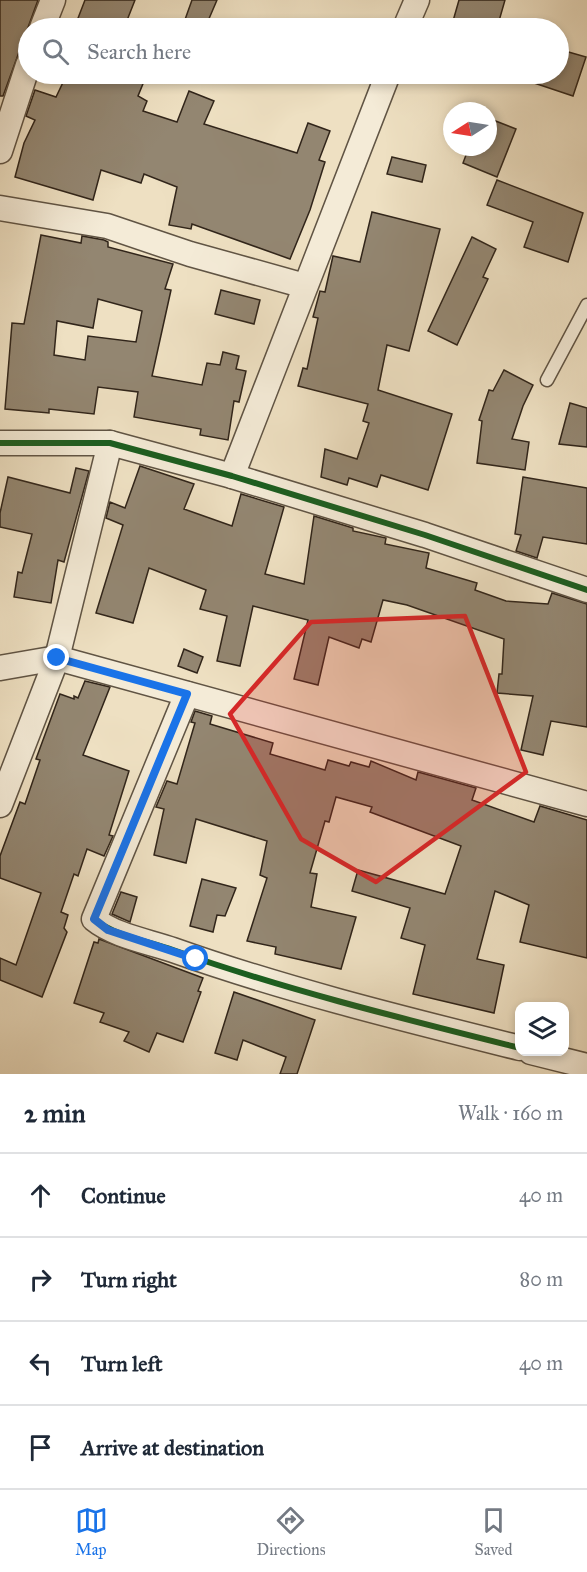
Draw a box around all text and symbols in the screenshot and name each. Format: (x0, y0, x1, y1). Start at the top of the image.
search box (18, 18, 569, 84)
icon: search (39, 35, 72, 68)
text: Search here (87, 38, 191, 65)
north arrow (443, 102, 497, 156)
route end (43, 644, 69, 670)
route start (182, 945, 208, 971)
map controls (515, 1002, 569, 1056)
button: layers (515, 1002, 569, 1056)
text: 2 min (24, 1097, 85, 1129)
text: Walk · 160 m (458, 1101, 563, 1125)
icon: ahead (24, 1179, 57, 1212)
text: Continue (81, 1182, 166, 1209)
text: 40 m (519, 1183, 563, 1207)
icon: right (24, 1263, 57, 1296)
text: Turn right (81, 1266, 177, 1293)
text: 80 m (520, 1267, 563, 1291)
icon: left (24, 1347, 57, 1380)
text: Turn left (81, 1350, 163, 1377)
text: 40 m (519, 1351, 563, 1375)
icon: arrive (24, 1431, 57, 1464)
text: Arrive at destination (81, 1434, 264, 1461)
tab: Map (75, 1504, 108, 1559)
tab: Directions (257, 1504, 325, 1559)
tab: Saved (474, 1504, 512, 1559)

